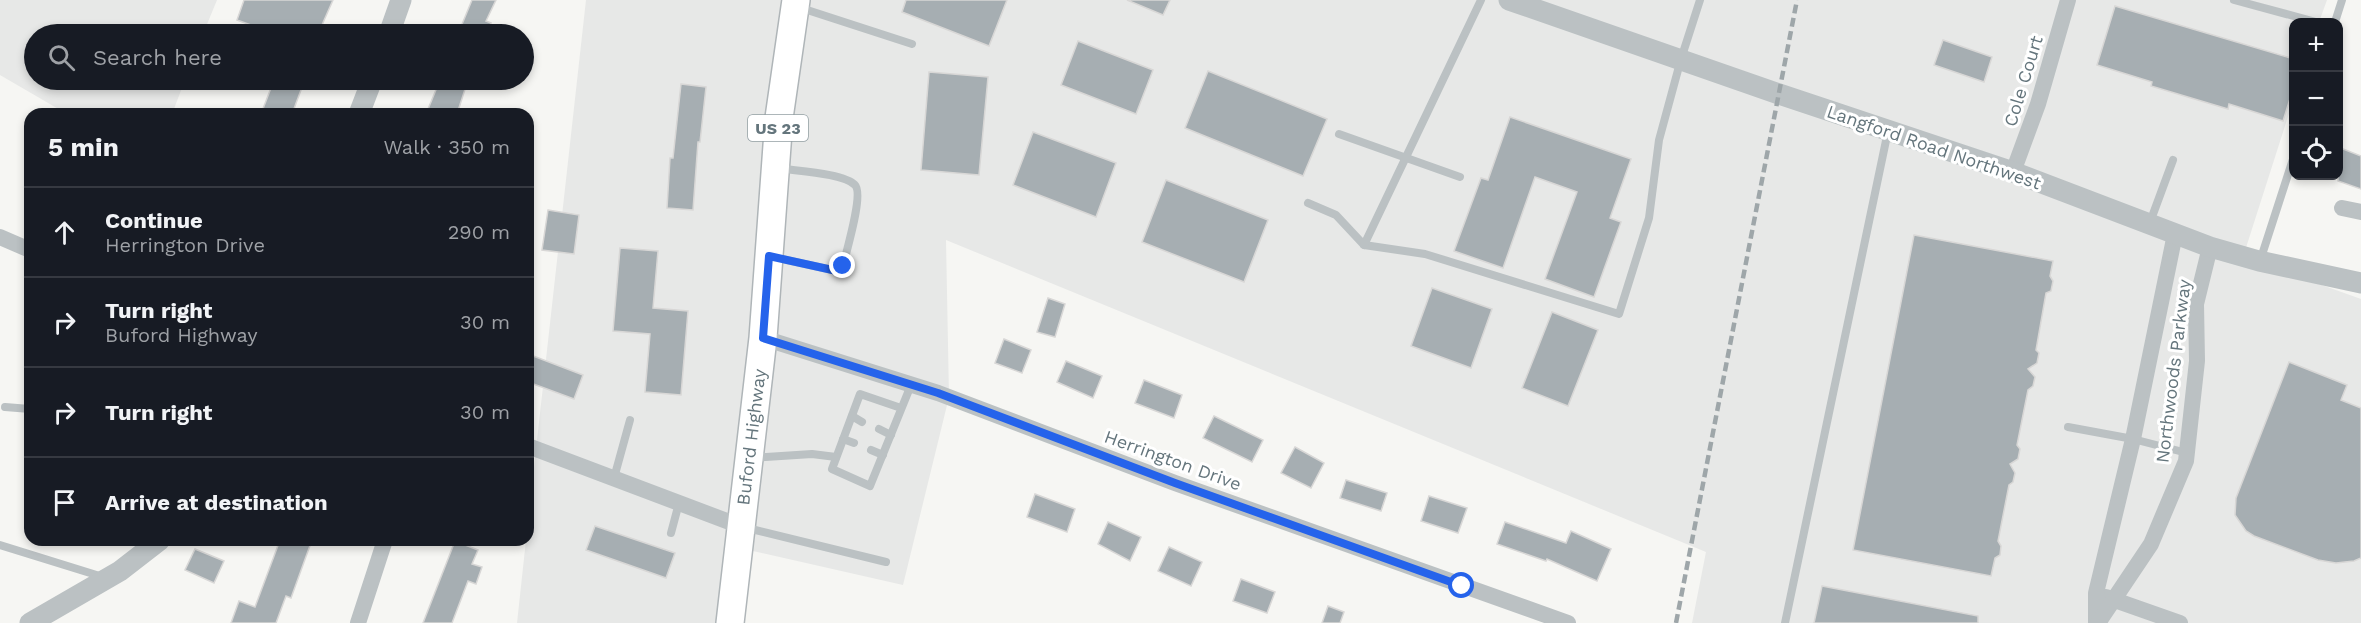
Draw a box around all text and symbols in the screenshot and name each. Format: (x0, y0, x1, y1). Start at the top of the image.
map controls (2289, 18, 2343, 180)
button: + (2289, 18, 2343, 72)
search box (24, 24, 534, 90)
street label: Cole Court (1999, 33, 2047, 129)
icon: search (45, 41, 78, 74)
text: Search here (93, 45, 222, 70)
button: − (2289, 72, 2343, 126)
street label: Langford Road Northwest (1824, 100, 2044, 194)
road number: US 23 (748, 115, 808, 141)
button: locate (2289, 126, 2343, 180)
text: 5 min (48, 132, 119, 162)
text: Walk · 350 m (383, 135, 510, 159)
text: Continue (105, 208, 203, 233)
icon: ahead (48, 216, 81, 249)
text: 290 m (448, 220, 510, 244)
text: Herrington Drive (105, 233, 265, 257)
route end (829, 252, 855, 278)
street label: Northwoods Parkway (2151, 277, 2195, 464)
text: Turn right (105, 298, 212, 323)
icon: right (48, 306, 81, 339)
text: 30 m (460, 310, 510, 334)
text: Buford Highway (105, 323, 258, 347)
street label: Buford Highway (732, 367, 770, 506)
icon: right (48, 396, 81, 429)
text: Turn right (105, 400, 212, 425)
text: 30 m (460, 400, 510, 424)
street label: Herrington Drive (1102, 425, 1244, 495)
icon: arrive (48, 486, 81, 519)
text: Arrive at destination (105, 490, 328, 515)
route start (1448, 572, 1474, 598)

